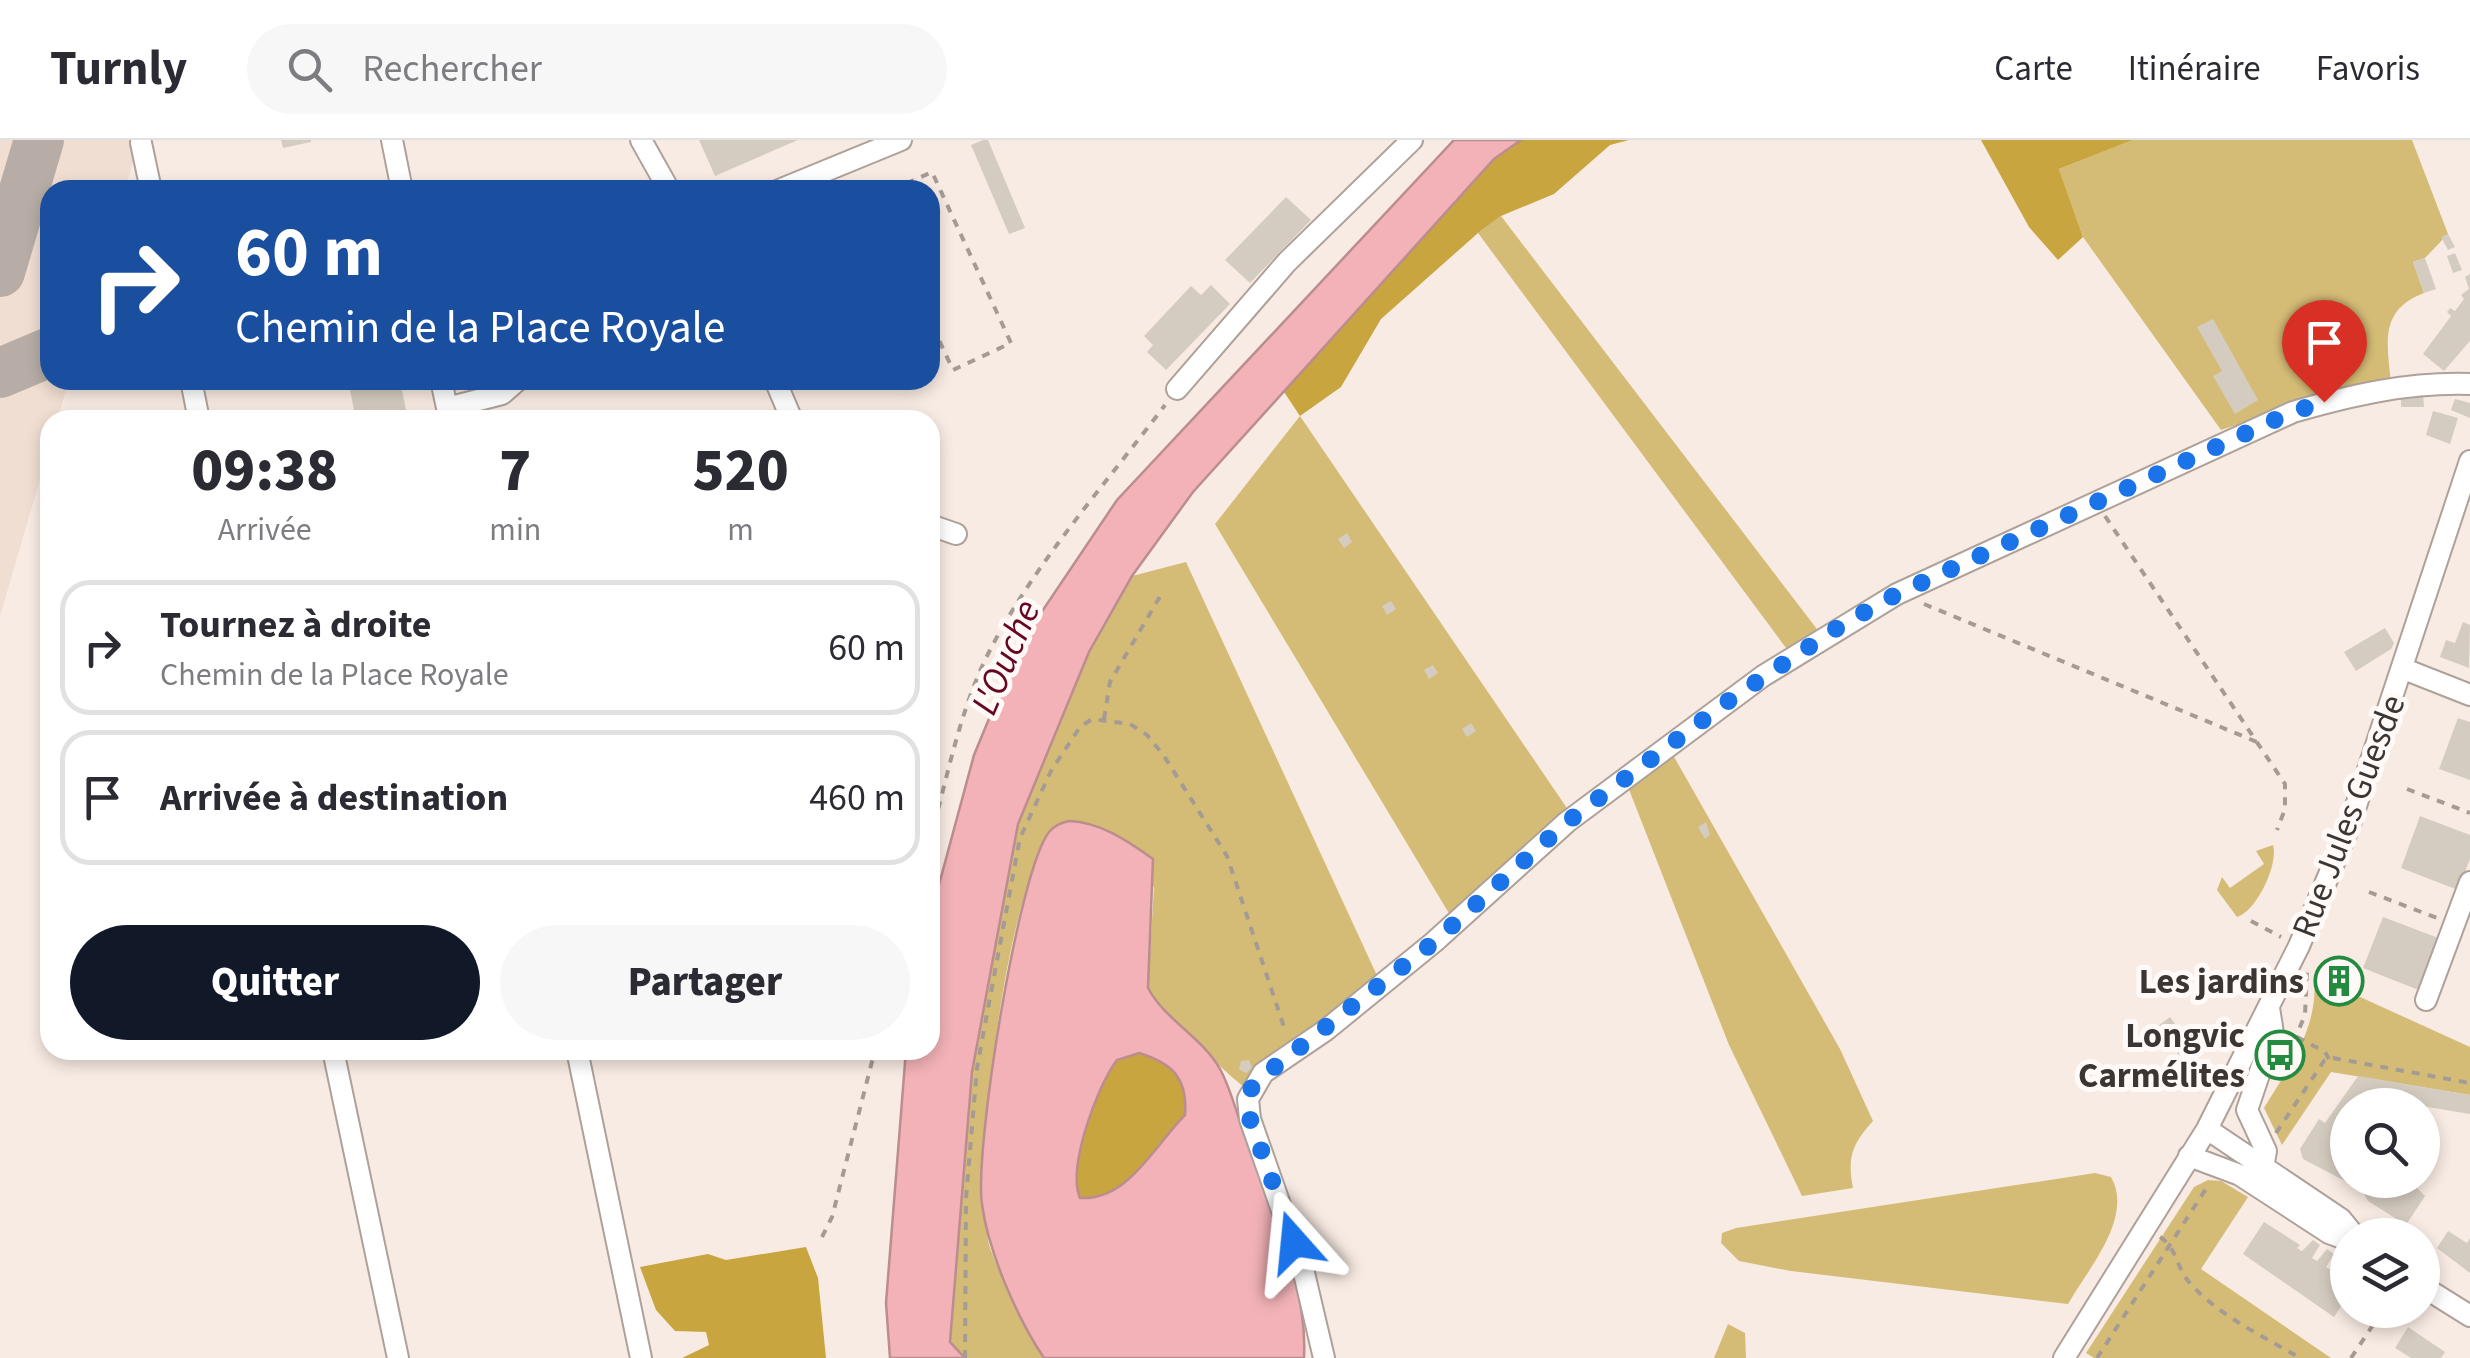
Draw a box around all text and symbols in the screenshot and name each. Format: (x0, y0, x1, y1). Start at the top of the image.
search box (247, 24, 947, 114)
text: Turnly (50, 35, 187, 103)
icon: search (282, 42, 337, 97)
text: Rechercher (362, 42, 542, 96)
text: Carte (1994, 44, 2073, 94)
text: Itinéraire (2128, 44, 2261, 94)
text: Favoris (2316, 44, 2420, 94)
text: 60 m (235, 203, 383, 303)
icon: right (70, 220, 200, 350)
text: Chemin de la Place Royale (235, 296, 725, 360)
pin (2282, 300, 2367, 403)
icon: arrive (2297, 315, 2352, 370)
text: 09:38 (191, 429, 338, 514)
text: 7 (499, 429, 531, 514)
text: 520 (693, 429, 789, 514)
text: Arrivée (218, 507, 312, 553)
text: min (489, 507, 541, 553)
text: m (727, 507, 754, 553)
water label: L'Ouche (958, 592, 1054, 723)
text: Tournez à droite (160, 598, 432, 652)
icon: right (75, 620, 130, 675)
text: 60 m (828, 621, 905, 675)
text: Chemin de la Place Royale (160, 652, 509, 698)
street label: Rue Jules Guesde (2280, 688, 2418, 945)
icon: arrive (75, 770, 130, 825)
text: Arrivée à destination (160, 771, 508, 825)
text: 460 m (809, 771, 905, 825)
button: Quitter (70, 925, 480, 1040)
button: Partager (500, 925, 910, 1040)
building icon: Les jardins (2313, 955, 2365, 1007)
place label: Les jardins (2139, 957, 2304, 1007)
place label: Longvic Carmélites (2078, 1011, 2245, 1101)
bus stop icon: Longvic Carmélites (2254, 1029, 2306, 1081)
map controls (2330, 1088, 2440, 1328)
button: search (2330, 1088, 2440, 1198)
position arrow (1242, 1190, 1346, 1294)
button: layers (2330, 1218, 2440, 1328)

